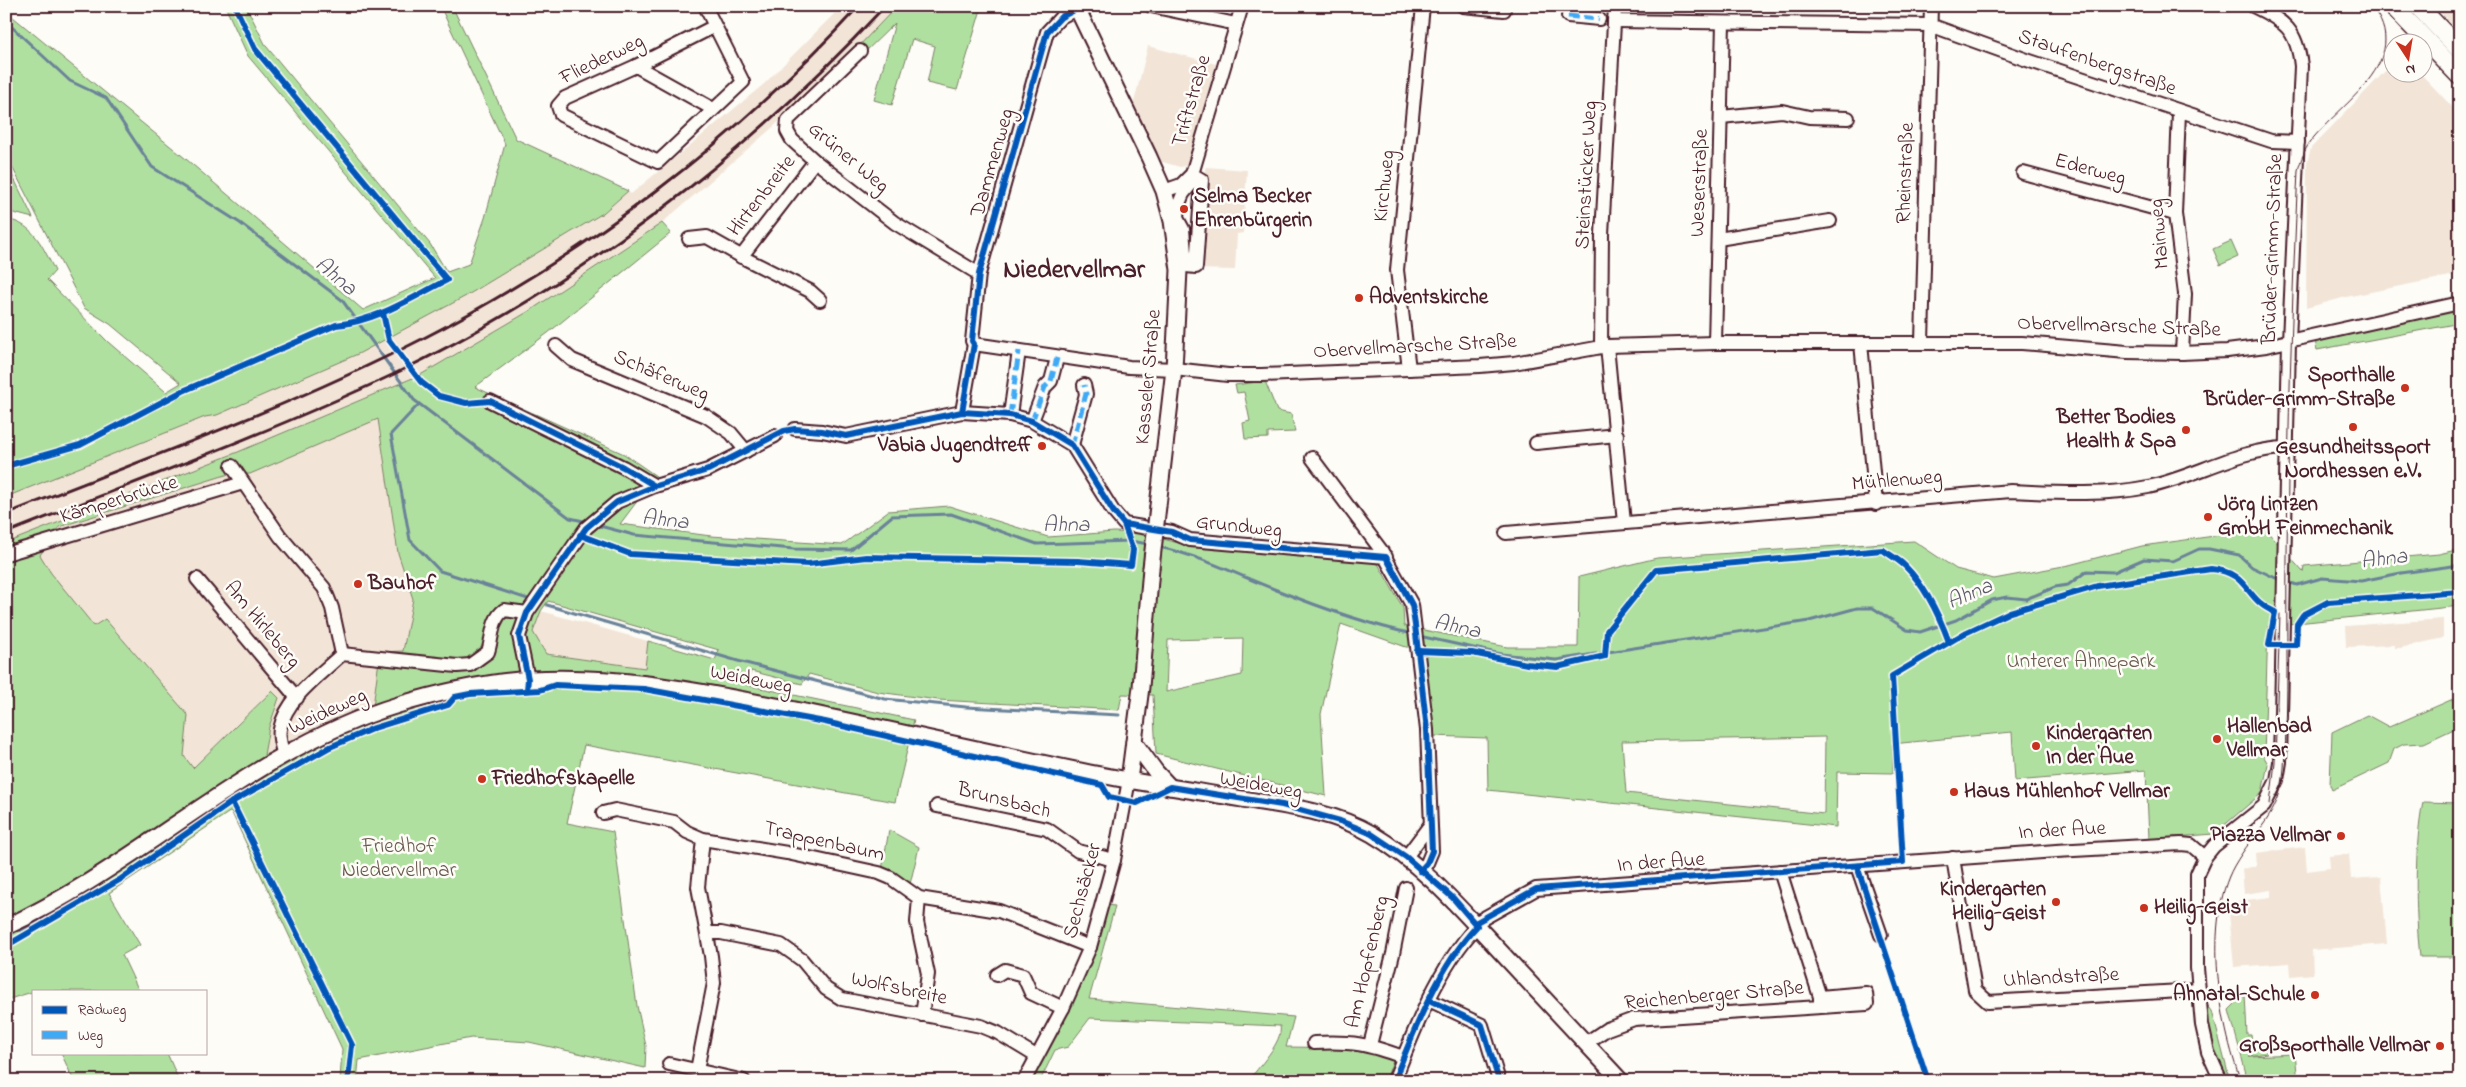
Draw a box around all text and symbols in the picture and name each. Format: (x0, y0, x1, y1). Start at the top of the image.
street label: Staufenbergstraße (2013, 22, 2181, 106)
street label: Fliederweg (554, 27, 650, 96)
north arrow (2384, 32, 2434, 82)
street label: Triftstraße (1165, 51, 1220, 150)
text: N (2404, 58, 2417, 81)
street label: Steinstücker Weg (1568, 100, 1608, 250)
street label: Dammenweg (963, 105, 1025, 222)
street label: Grüner Weg (799, 115, 895, 203)
street label: Rheinstraße (1889, 121, 1923, 224)
street label: Weserstraße (1683, 128, 1717, 238)
street label: Ederweg (2050, 146, 2129, 196)
street label: Hirtenbreite (720, 148, 804, 243)
street label: Kirchweg (1366, 148, 1406, 224)
street label: Brüder-Grimm-Straße (2255, 152, 2291, 346)
place label: Selma Becker Ehrenbürgerin (1194, 182, 1312, 238)
street label: Mainweg (2142, 197, 2180, 271)
marker: Selma Becker Ehrenbürgerin (1178, 203, 1190, 215)
water label: Ahna (307, 250, 364, 305)
district label: Niedervellmar (1003, 252, 1146, 290)
place label: Adventskirche (1369, 283, 1489, 313)
marker: Adventskirche (1353, 292, 1365, 304)
street label: Kasseler Straße (1128, 307, 1170, 446)
street label: Obervellmarsche Straße (2017, 308, 2222, 346)
street label: Obervellmarsche Straße (1313, 327, 1518, 367)
street label: Schäferweg (608, 342, 714, 412)
place label: Sporthalle Brüder-Grimm-Straße (2203, 361, 2396, 415)
marker: Sporthalle Brüder-Grimm-Straße (2399, 382, 2411, 394)
place label: Better Bodies Health & Spa (2055, 403, 2176, 457)
marker: Gesundheitssport Nordhessen e.V. (2347, 421, 2359, 433)
marker: Better Bodies Health & Spa (2180, 424, 2192, 436)
place label: Vabia Jugendtreff (877, 431, 1033, 463)
place label: Gesundheitssport Nordhessen e.V. (2276, 433, 2431, 487)
marker: Vabia Jugendtreff (1036, 440, 1048, 452)
street label: Mühlenweg (1851, 462, 1944, 502)
street label: Kämperbrücke (56, 468, 182, 532)
place label: Jörg Lintzen GmbH Feinmechanik (2218, 490, 2394, 544)
water label: Ahna (640, 503, 691, 539)
street label: Grundweg (1194, 508, 1284, 548)
water label: Ahna (1043, 510, 1090, 542)
marker: Jörg Lintzen GmbH Feinmechanik (2202, 511, 2214, 523)
water label: Ahna (2359, 541, 2410, 579)
place label: Bauhof (367, 569, 437, 599)
water label: Ahna (1942, 571, 1999, 619)
street label: Am Hirleberg (215, 575, 308, 677)
marker: Bauhof (352, 578, 364, 590)
water label: Ahna (1431, 607, 1484, 649)
park label: Unterer Ahnepark (2007, 647, 2156, 677)
street label: Weideweg (707, 657, 795, 705)
street label: Weideweg (284, 681, 373, 745)
place label: Hallenbad Vellmar (2226, 712, 2312, 766)
place label: Kindergarten In der Aue (2046, 719, 2152, 773)
marker: Hallenbad Vellmar (2211, 733, 2223, 745)
marker: Kindergarten In der Aue (2030, 740, 2042, 752)
place label: Friedhofskapelle (491, 764, 635, 794)
street label: Weideweg (1217, 764, 1305, 810)
marker: Friedhofskapelle (476, 773, 488, 785)
street label: Brunsbach (953, 775, 1054, 827)
place label: Haus Mühlenhof Vellmar (1964, 777, 2170, 807)
marker: Haus Mühlenhof Vellmar (1948, 786, 1960, 798)
street label: Trappenbaum (761, 814, 887, 870)
street label: In der Aue (2017, 814, 2107, 848)
place label: Piazza Vellmar (2210, 821, 2331, 851)
marker: Piazza Vellmar (2335, 830, 2347, 842)
park label: Friedhof Niedervellmar (342, 832, 457, 886)
street label: Sechsäcker (1056, 839, 1110, 942)
street label: In der Aue (1616, 845, 1706, 881)
place label: Kindergarten Heilig-Geist (1940, 875, 2047, 931)
street label: Am Hopfenberg (1338, 893, 1400, 1032)
place label: Heilig-Geist (2154, 893, 2249, 925)
marker: Kindergarten Heilig-Geist (2050, 896, 2062, 908)
marker: Heilig-Geist (2138, 902, 2150, 914)
street label: Uhlandstraße (2002, 960, 2120, 996)
street label: Wolfsbreite (848, 964, 951, 1014)
street label: Reichenberger Straße (1623, 973, 1806, 1021)
place label: Ahnatal-Schule (2173, 980, 2306, 1010)
marker: Ahnatal-Schule (2309, 989, 2321, 1001)
legend (32, 990, 208, 1054)
text: Radweg (78, 999, 126, 1022)
text: Weg (78, 1025, 103, 1048)
place label: Großsporthalle Vellmar (2239, 1031, 2430, 1061)
marker: Großsporthalle Vellmar (2434, 1040, 2446, 1052)

